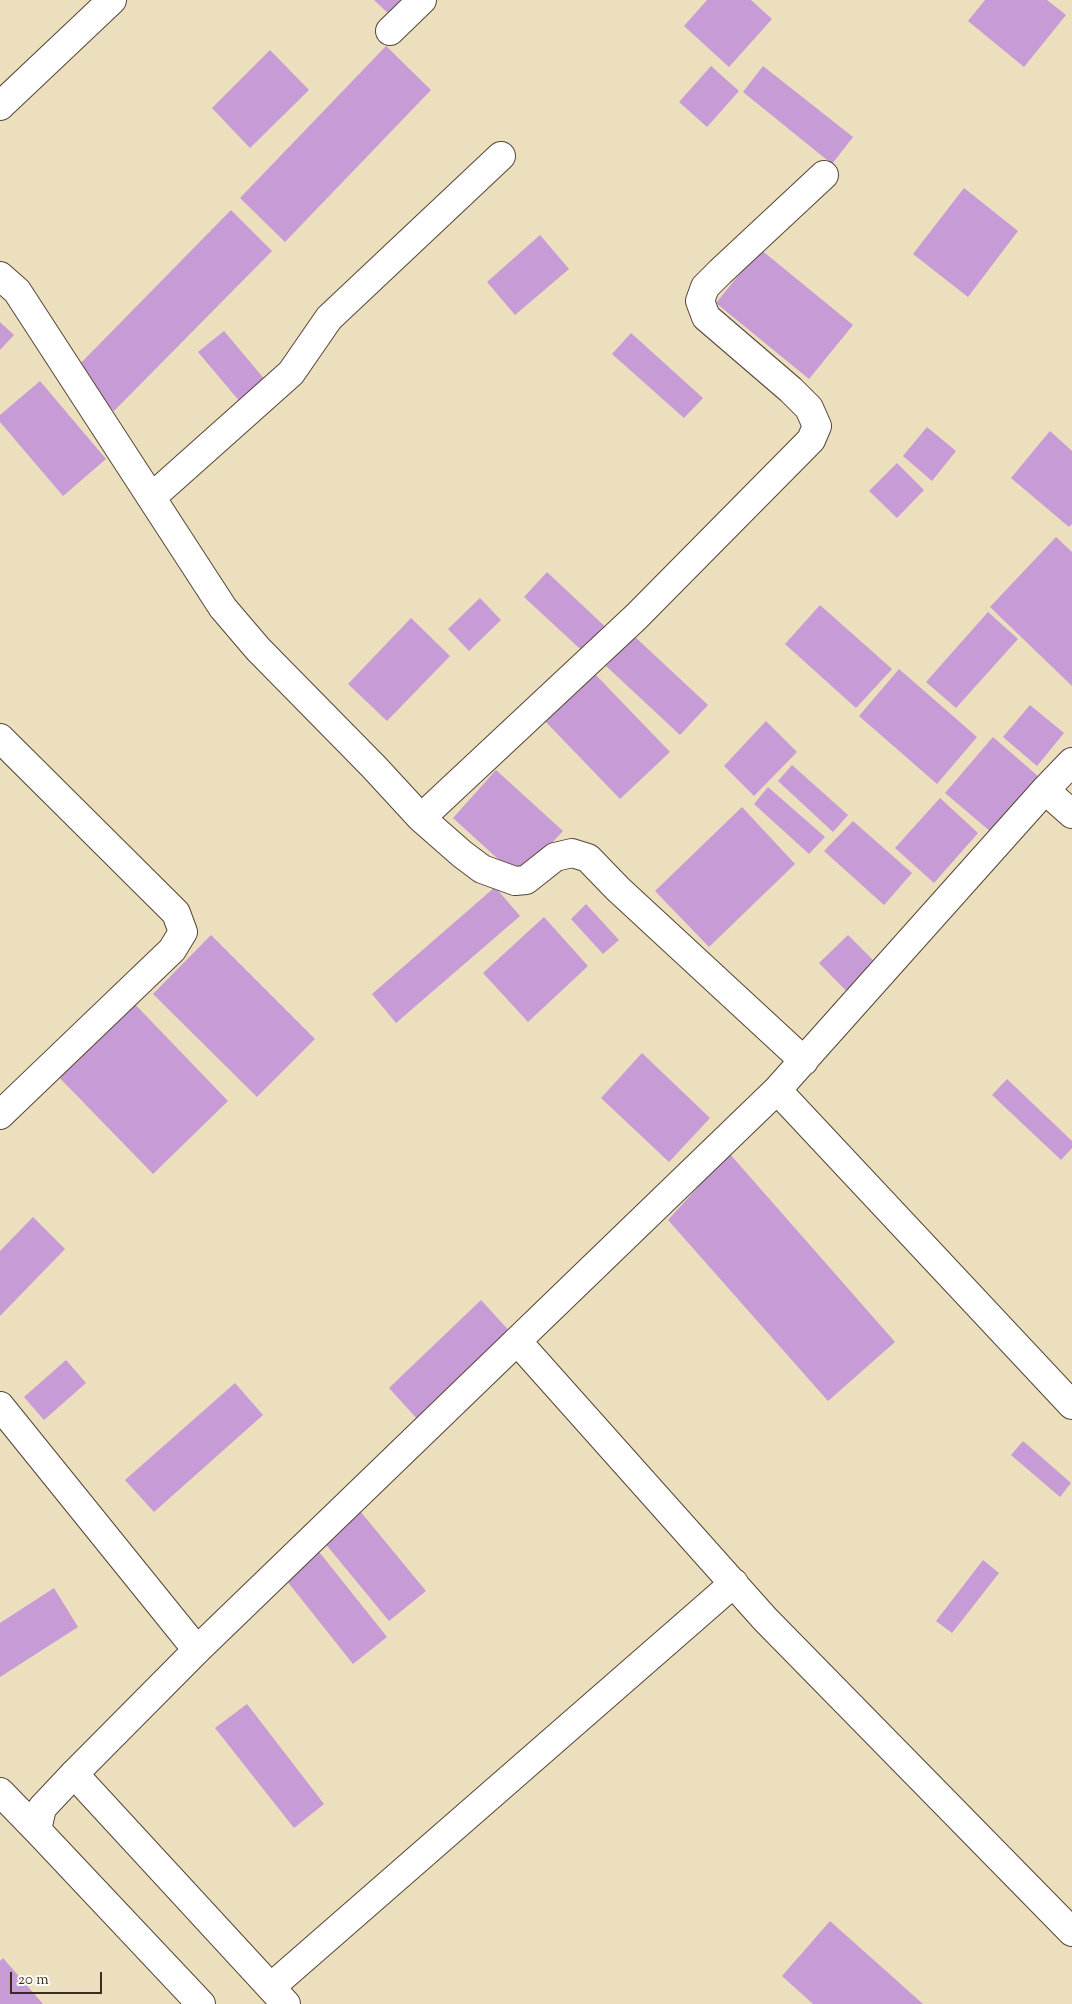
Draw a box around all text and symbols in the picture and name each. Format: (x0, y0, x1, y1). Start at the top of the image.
scale bar (12, 1962, 105, 1994)
text: 20 m (18, 1970, 49, 1991)

